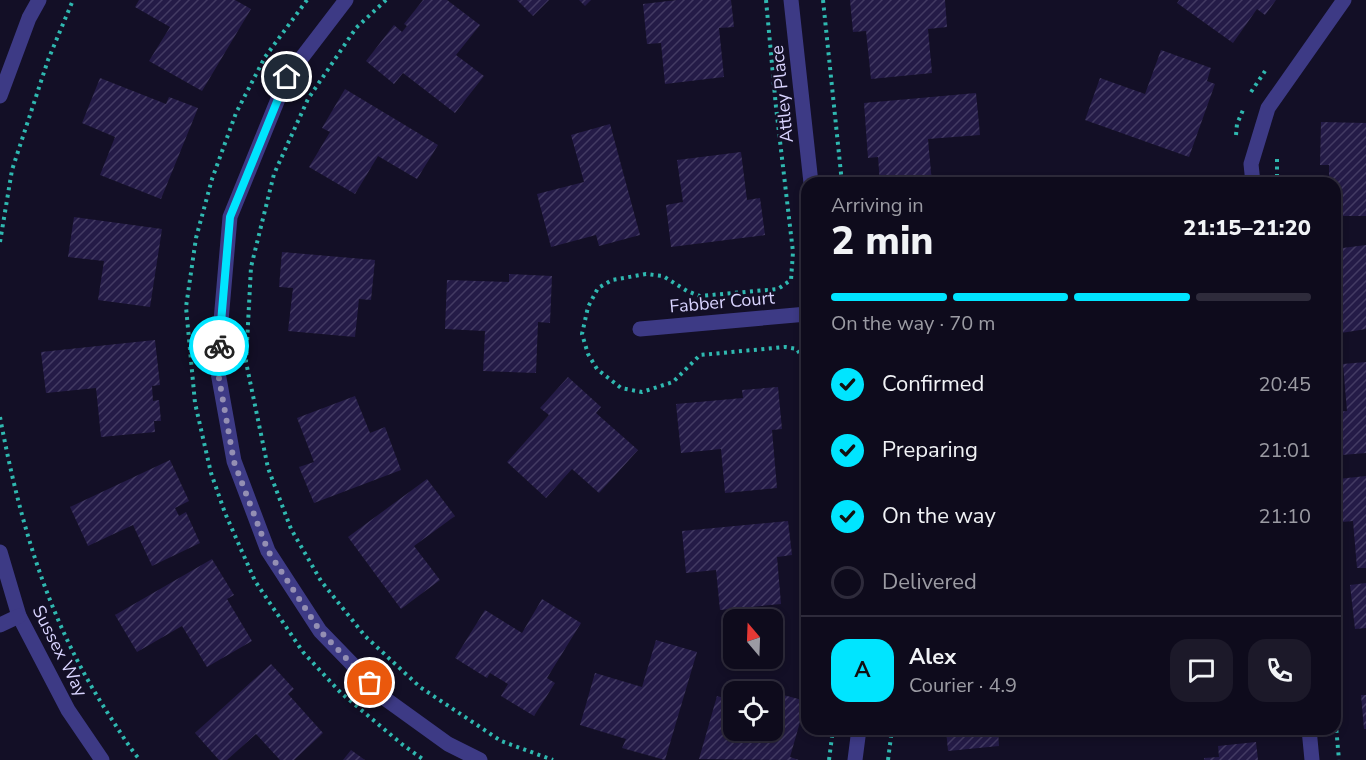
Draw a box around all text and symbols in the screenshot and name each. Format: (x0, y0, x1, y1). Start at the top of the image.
street label: Attley Place (765, 44, 799, 144)
pin (261, 51, 312, 102)
icon: home (270, 60, 303, 93)
text: Arriving in (831, 192, 924, 219)
text: 21:15–21:20 (1183, 213, 1311, 243)
text: 2 min (831, 215, 934, 268)
street label: Fabber Court (668, 285, 776, 319)
text: On the way · 70 m (831, 310, 995, 337)
courier (189, 316, 249, 376)
icon: bike (203, 330, 236, 363)
icon: check (831, 368, 864, 401)
text: Confirmed (882, 369, 984, 399)
text: 20:45 (1258, 371, 1311, 398)
icon: check (831, 434, 864, 467)
text: Preparing (882, 435, 978, 465)
text: 21:01 (1258, 437, 1311, 464)
icon: check (831, 500, 864, 533)
text: On the way (882, 501, 996, 531)
text: 21:10 (1258, 503, 1311, 530)
text: Delivered (882, 567, 977, 597)
street label: Sussex Way (27, 601, 94, 701)
north arrow (723, 609, 783, 669)
map controls (723, 609, 783, 741)
button: chat (1170, 639, 1233, 702)
button: phone (1248, 639, 1311, 702)
text: Alex (909, 642, 956, 672)
text: A (854, 655, 871, 685)
pin (344, 657, 395, 708)
icon: bag (353, 666, 386, 699)
text: Courier · 4.9 (909, 672, 1017, 699)
button: locate (723, 681, 783, 741)

